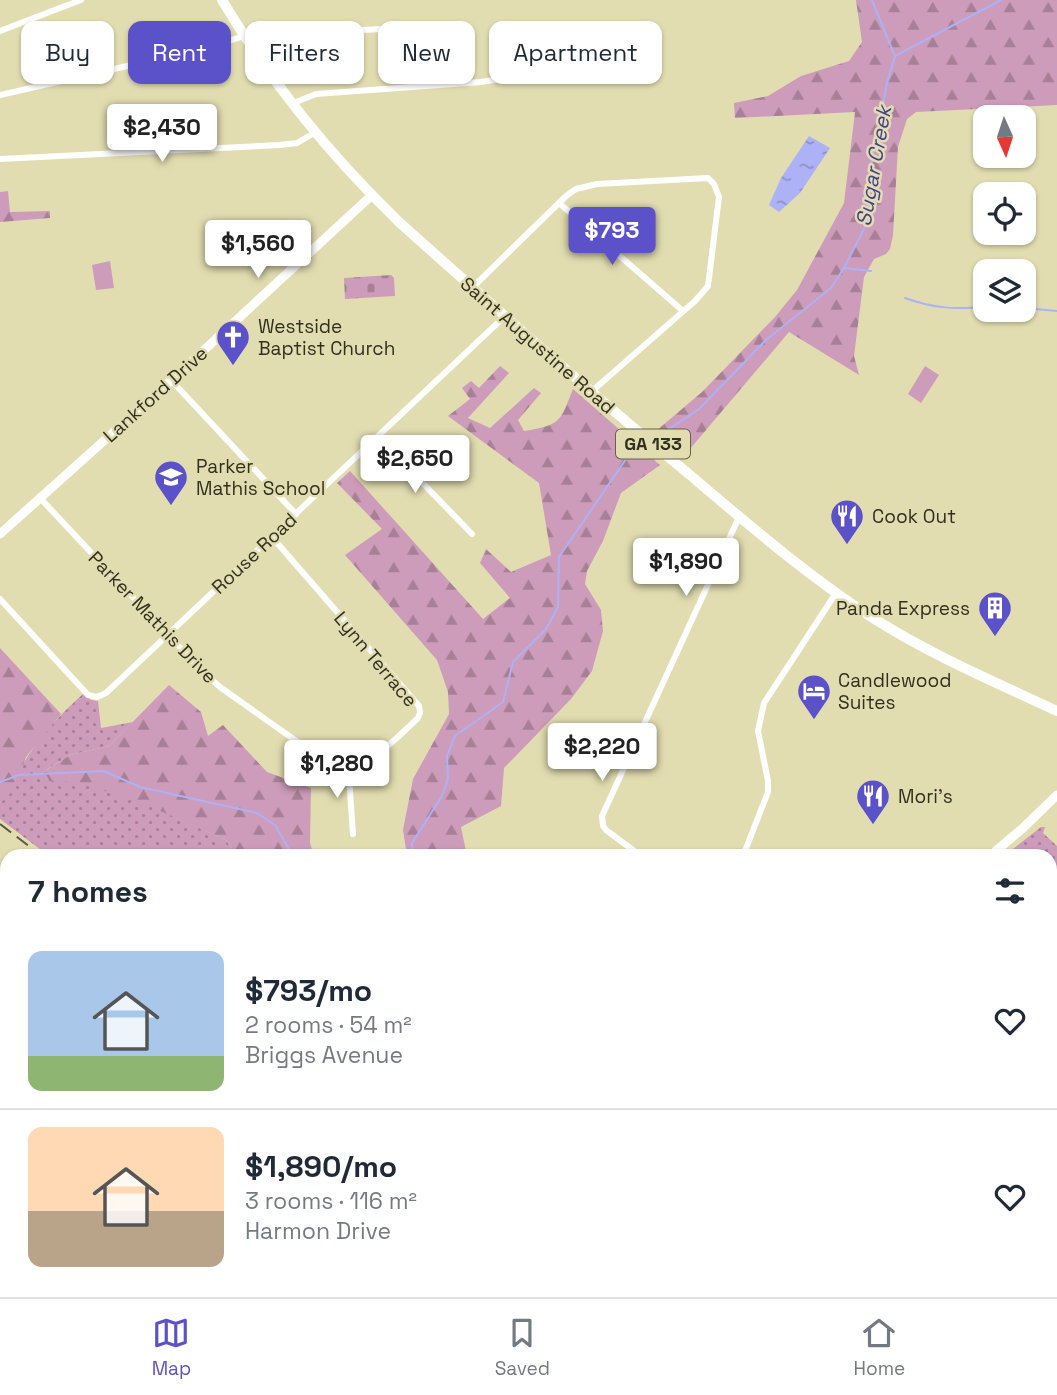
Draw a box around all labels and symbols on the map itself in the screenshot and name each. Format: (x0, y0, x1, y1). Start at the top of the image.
water label: Sugar Creek (850, 101, 898, 228)
pin: $2,430 (105, 104, 219, 164)
north arrow (973, 105, 1036, 168)
pin: $793 (571, 208, 653, 267)
pin: $1,560 (201, 220, 315, 280)
street label: Saint Augustine Road (455, 271, 620, 419)
place label: Westside Baptist Church (258, 314, 395, 361)
church icon: Westside Baptist Church (214, 318, 252, 367)
street label: Lankford Drive (98, 341, 213, 448)
road number: GA 133 (616, 430, 690, 458)
pin: $2,650 (358, 435, 472, 495)
place label: Parker Mathis School (196, 454, 325, 501)
school or university icon: Parker Mathis School (152, 458, 190, 507)
restaurant icon: Cook Out (828, 497, 866, 546)
place label: Cook Out (872, 504, 956, 529)
street label: Rouse Road (206, 507, 302, 599)
pin: $1,890 (629, 538, 743, 598)
street label: Parker Mathis Drive (83, 546, 222, 689)
building icon: Panda Express (976, 589, 1014, 638)
place label: Panda Express (836, 596, 970, 621)
street label: Lynn Terrace (328, 606, 423, 712)
place label: Candlewood Suites (838, 668, 951, 715)
hotel icon: Candlewood Suites (795, 672, 833, 721)
pin: $2,220 (545, 724, 659, 783)
pin: $1,280 (280, 740, 394, 800)
restaurant icon: Mori's (854, 777, 892, 826)
place label: Mori's (898, 784, 953, 809)

